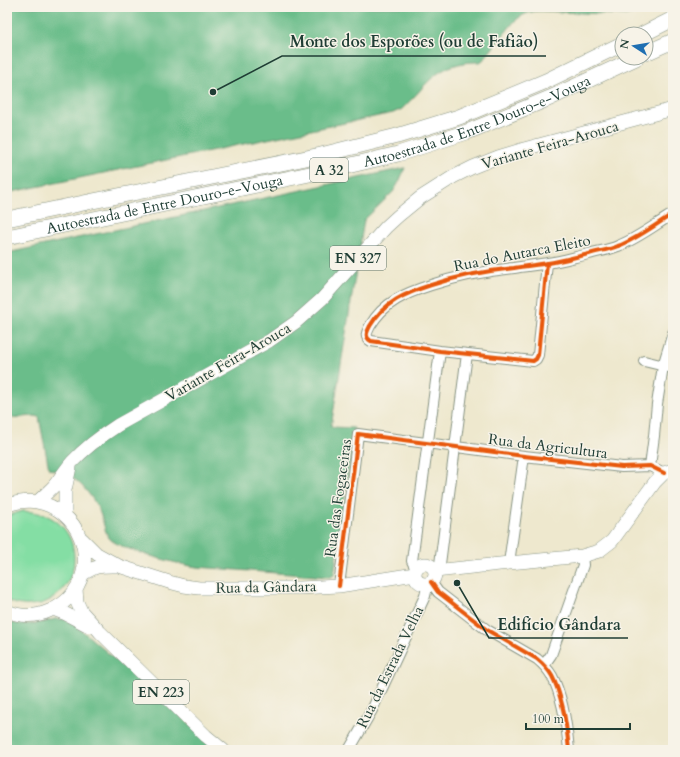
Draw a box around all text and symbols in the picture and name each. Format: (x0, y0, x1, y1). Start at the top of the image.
north arrow (614, 26, 654, 66)
callout: Monte dos Esporões (ou de Fafião) (282, 28, 546, 56)
text: Monte dos Esporões (ou de Fafião) (290, 31, 538, 53)
text: N (616, 37, 633, 50)
street label: Autoestrada de Entre Douro-e-Vouga (361, 70, 594, 172)
street label: Variante Feira-Arouca (479, 116, 621, 174)
road number: A 32 (310, 158, 348, 182)
street label: Autoestrada de Entre Douro-e-Vouga (45, 170, 285, 239)
street label: Rua do Autarca Eleito (452, 230, 592, 276)
road number: EN 327 (330, 246, 386, 270)
street label: Variante Feira-Arouca (162, 318, 295, 406)
street label: Rua da Agricultura (487, 429, 609, 463)
street label: Rua das Fogaceiras (320, 438, 356, 558)
street label: Rua da Gândara (215, 576, 317, 598)
street label: Rua da Estrada Velha (352, 602, 428, 731)
callout: Edifício Gândara (489, 610, 628, 638)
text: Edifício Gândara (497, 614, 621, 636)
road number: EN 223 (133, 680, 189, 704)
scale bar (526, 705, 630, 731)
text: 100 m (532, 711, 565, 727)

